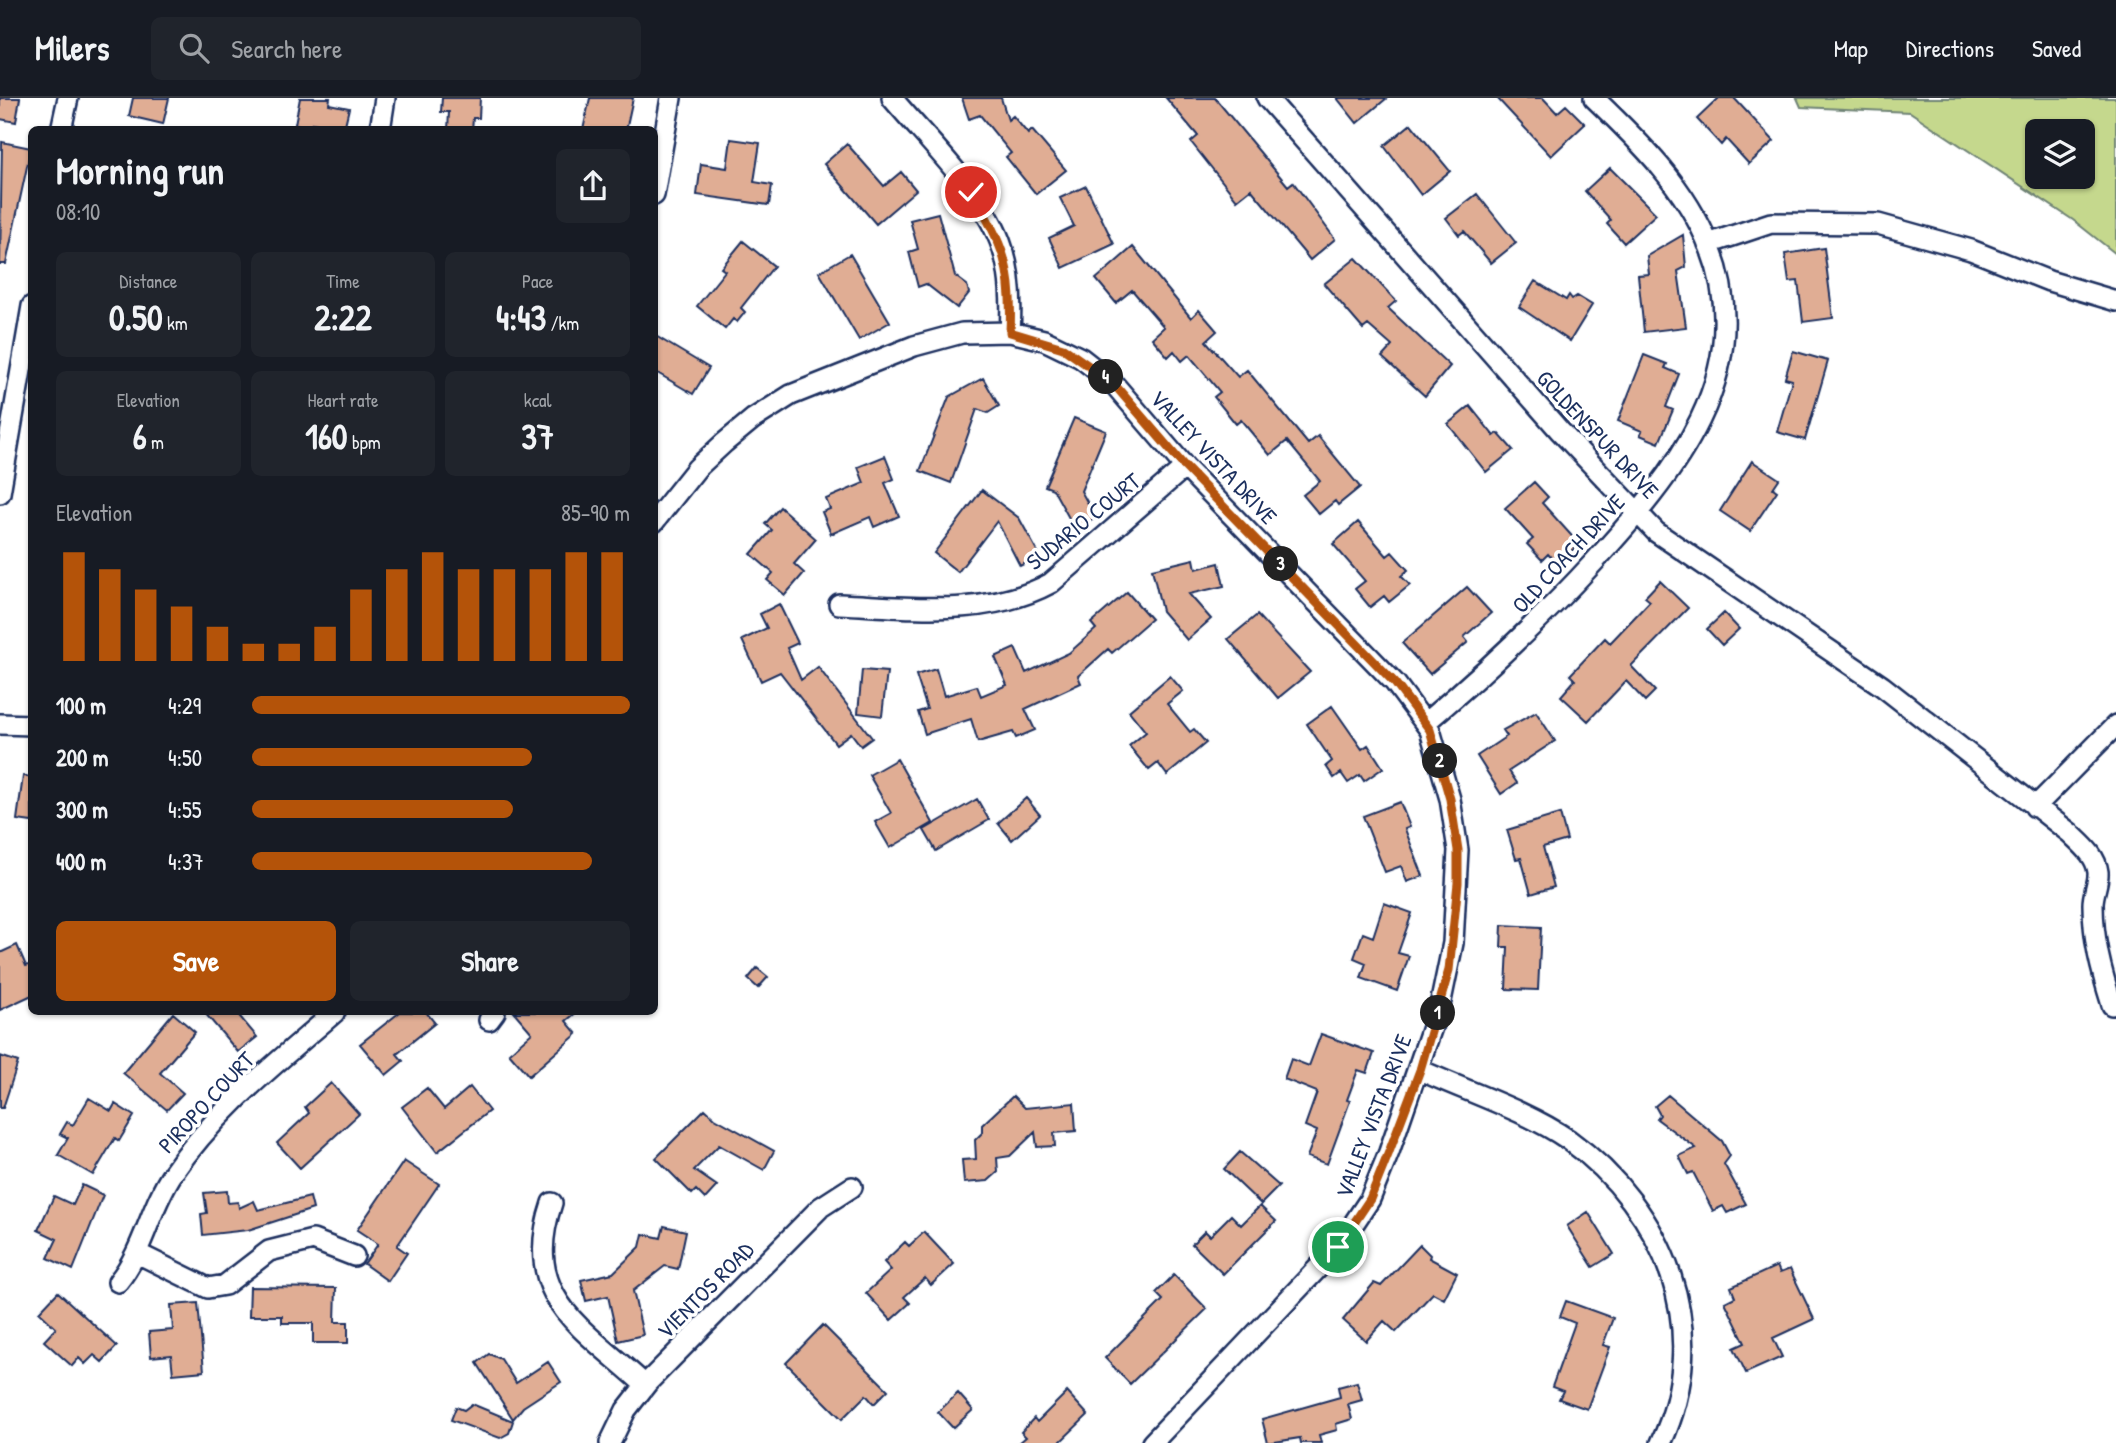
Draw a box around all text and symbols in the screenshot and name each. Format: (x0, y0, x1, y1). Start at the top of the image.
search box (151, 17, 641, 80)
text: Milers (35, 26, 109, 70)
icon: search (175, 29, 213, 67)
text: Search here (231, 31, 342, 66)
text: Map (1834, 32, 1868, 64)
text: Directions (1906, 32, 1994, 64)
text: Saved (2032, 32, 2081, 64)
map controls (2025, 119, 2095, 189)
button: layers (2025, 119, 2095, 189)
text: Morning run (56, 144, 224, 196)
button: share (556, 149, 630, 223)
pin (941, 162, 1001, 222)
icon: check (952, 173, 990, 211)
text: 08:10 (56, 196, 100, 227)
text: Distance (119, 268, 177, 294)
text: Time (326, 268, 360, 294)
text: Pace (522, 268, 553, 294)
text: 0.50 (109, 294, 163, 341)
text: 2:22 (314, 294, 372, 341)
text: 4:43 (496, 294, 546, 341)
text: km (163, 310, 188, 336)
text: /km (546, 310, 579, 336)
pin: 4 (1088, 360, 1124, 394)
text: 4 (1102, 363, 1109, 389)
street label: GOLDENSPUR DRIVE (1530, 363, 1666, 505)
street label: VALLEY VISTA DRIVE (1144, 383, 1284, 531)
text: Elevation (117, 387, 180, 413)
text: Heart rate (308, 387, 378, 413)
text: kcal (524, 387, 552, 413)
text: 6 (133, 413, 147, 460)
text: 160 (305, 413, 348, 460)
text: 37 (521, 413, 554, 460)
text: m (147, 429, 164, 455)
text: bpm (348, 429, 381, 455)
street label: SUDARIO COURT (1019, 465, 1147, 577)
street label: OLD COACH DRIVE (1505, 487, 1631, 619)
text: Elevation (56, 497, 132, 528)
text: 85–90 m (561, 497, 630, 528)
pin: 3 (1264, 546, 1298, 582)
text: 3 (1276, 550, 1285, 576)
text: 100 m (56, 690, 106, 721)
text: 4:29 (168, 690, 201, 721)
text: 200 m (56, 742, 108, 773)
text: 4:50 (168, 742, 202, 773)
pin: 2 (1422, 744, 1458, 778)
text: 2 (1435, 747, 1444, 773)
text: 300 m (56, 794, 108, 825)
text: 4:55 (168, 794, 201, 825)
text: 400 m (56, 846, 106, 877)
text: 4:37 (168, 846, 204, 877)
button: Save (56, 921, 336, 1001)
button: Share (350, 921, 630, 1001)
pin: 1 (1420, 996, 1456, 1030)
text: 1 (1434, 999, 1441, 1025)
street label: VALLEY VISTA DRIVE (1328, 1030, 1418, 1202)
street label: PIROPO COURT (151, 1044, 261, 1159)
pin (1308, 1217, 1368, 1277)
icon: arrive (1319, 1228, 1357, 1266)
street label: VIENTOS ROAD (650, 1235, 760, 1345)

